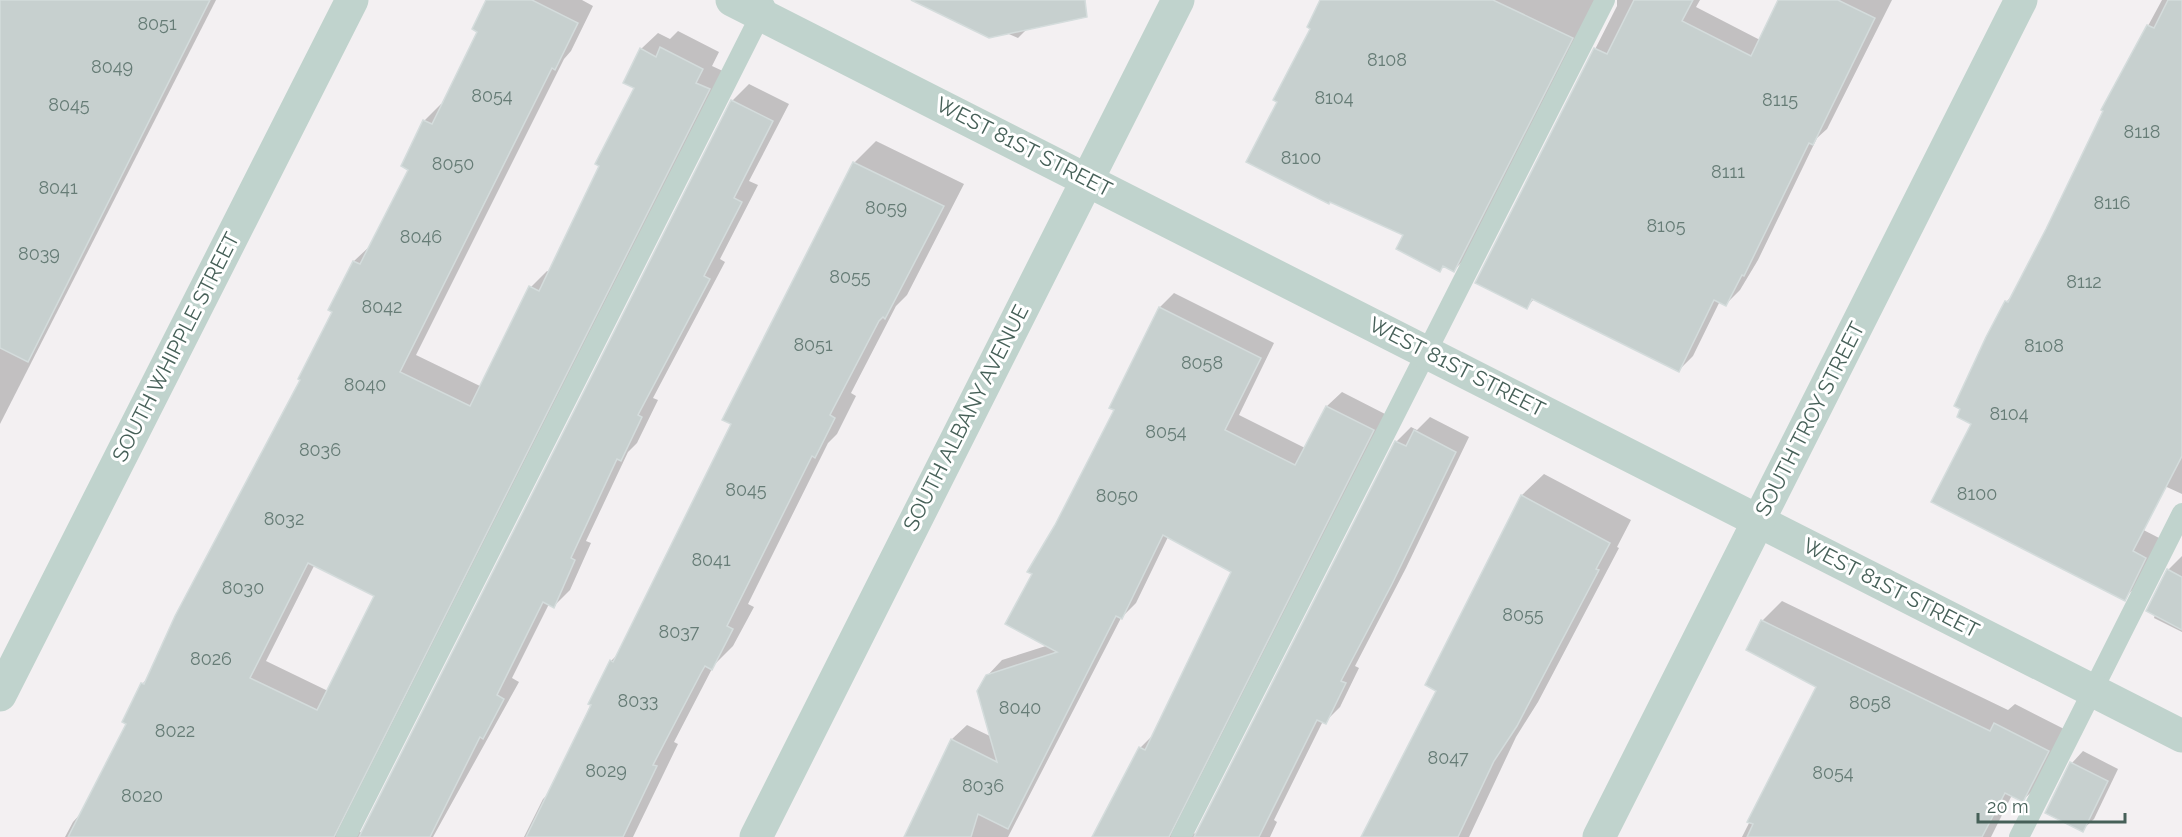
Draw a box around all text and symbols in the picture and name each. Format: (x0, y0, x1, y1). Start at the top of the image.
house number: 8051 (137, 13, 177, 34)
house number: 8108 (1367, 49, 1407, 70)
house number: 8049 (91, 56, 133, 77)
house number: 8054 (471, 85, 513, 106)
house number: 8104 (1314, 87, 1354, 108)
house number: 8115 (1762, 89, 1798, 110)
street label: WEST 81ST STREET (932, 91, 1117, 202)
house number: 8045 (48, 94, 90, 115)
house number: 8118 (2124, 121, 2160, 142)
house number: 8100 (1281, 147, 1321, 168)
house number: 8050 (432, 153, 474, 174)
house number: 8111 (1711, 161, 1745, 182)
house number: 8041 (38, 177, 78, 198)
house number: 8116 (2094, 192, 2131, 213)
house number: 8059 (865, 197, 907, 218)
house number: 8105 (1646, 215, 1686, 236)
house number: 8046 (400, 226, 442, 247)
street label: SOUTH WHIPPLE STREET (107, 228, 244, 466)
house number: 8039 (18, 243, 60, 264)
house number: 8055 (829, 266, 871, 287)
house number: 8112 (2066, 271, 2102, 292)
house number: 8042 (362, 296, 402, 317)
street label: SOUTH ALBANY AVENUE (898, 301, 1034, 535)
street label: WEST 81ST STREET (1365, 311, 1550, 422)
street label: SOUTH TROY STREET (1750, 317, 1869, 520)
house number: 8051 (793, 334, 833, 355)
house number: 8108 (2024, 335, 2064, 356)
house number: 8058 (1181, 352, 1223, 373)
house number: 8040 (344, 374, 386, 395)
house number: 8104 (1989, 403, 2029, 424)
house number: 8054 (1145, 421, 1187, 442)
house number: 8036 (299, 439, 341, 460)
house number: 8045 (725, 479, 767, 500)
house number: 8100 (1957, 483, 1997, 504)
house number: 8050 (1096, 485, 1138, 506)
house number: 8032 (264, 508, 304, 529)
street label: WEST 81ST STREET (1799, 532, 1984, 643)
house number: 8041 (691, 549, 731, 570)
house number: 8030 (222, 577, 264, 598)
house number: 8055 (1502, 604, 1544, 625)
house number: 8037 (659, 621, 700, 642)
house number: 8026 (190, 648, 232, 669)
house number: 8033 (618, 690, 658, 711)
house number: 8058 (1849, 692, 1891, 713)
house number: 8040 (999, 697, 1041, 718)
house number: 8022 (155, 720, 195, 741)
house number: 8047 (1427, 747, 1469, 768)
house number: 8029 (585, 760, 627, 781)
house number: 8054 (1812, 762, 1854, 783)
house number: 8036 (962, 775, 1004, 796)
house number: 8020 (121, 785, 163, 806)
scale bar (1978, 786, 2125, 824)
text: 20 m (1987, 796, 2029, 817)

